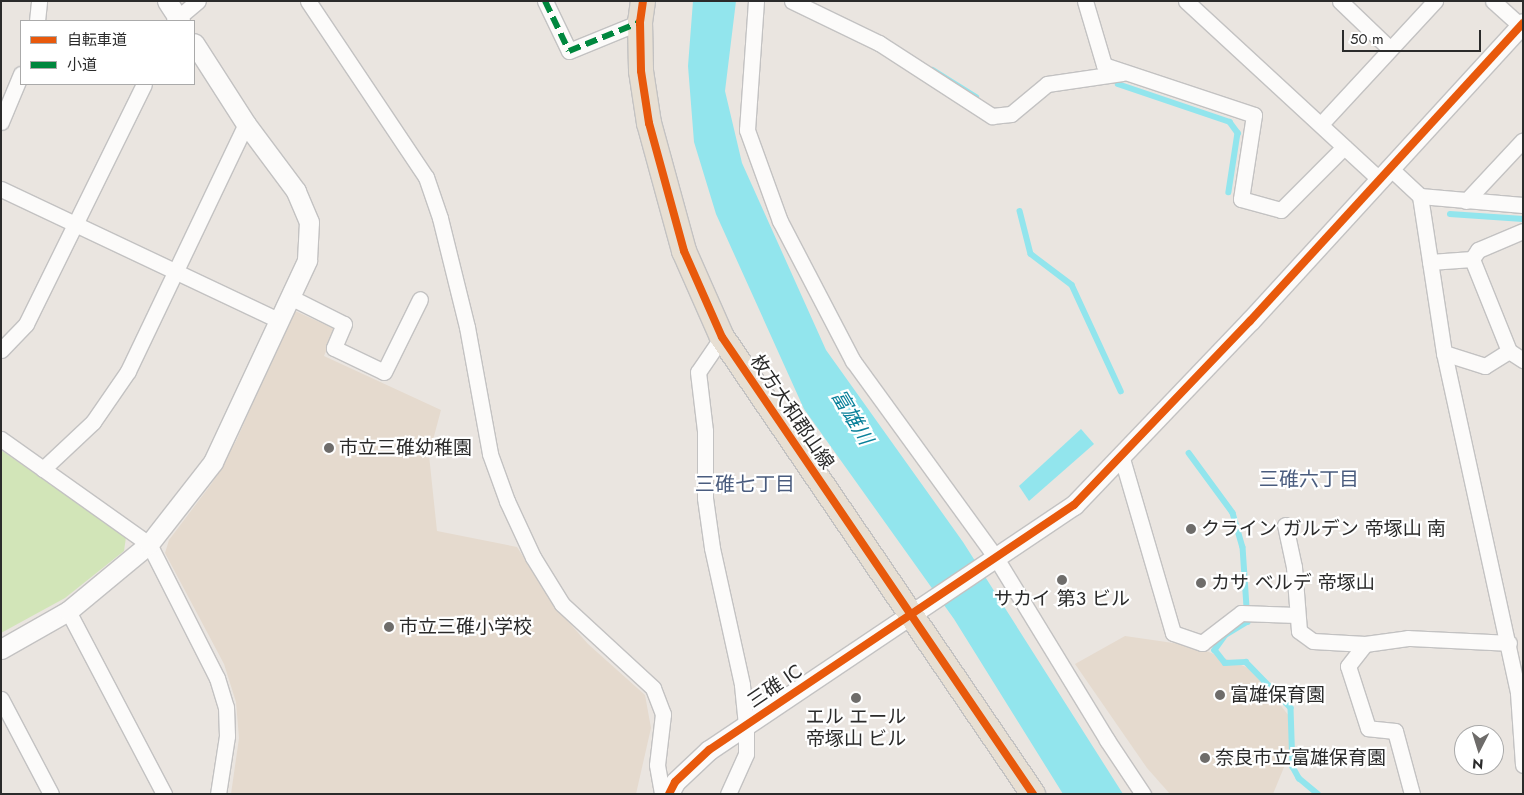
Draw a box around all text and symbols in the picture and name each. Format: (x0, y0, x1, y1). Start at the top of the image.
legend (20, 20, 195, 85)
scale bar (1344, 20, 1483, 52)
text: 50 m (1350, 28, 1384, 50)
text: 自転車道 (67, 29, 127, 51)
text: 小道 (67, 54, 97, 76)
street label: 枚方大和郡山線 (745, 350, 839, 474)
water label: 富雄川 (826, 385, 878, 449)
place label: 市立三碓幼稚園 (339, 437, 472, 459)
marker: 市立三碓幼稚園 (323, 442, 335, 454)
district label: 三碓六丁目 (1259, 467, 1359, 491)
district label: 三碓七丁目 (695, 472, 795, 496)
place label: クライン ガルデン 帝塚山 南 (1201, 518, 1446, 540)
marker: クライン ガルデン 帝塚山 南 (1185, 523, 1197, 535)
place label: カサ ベルデ 帝塚山 (1211, 572, 1374, 594)
marker: サカイ 第3 ビル (1056, 574, 1068, 586)
marker: カサ ベルデ 帝塚山 (1195, 577, 1207, 589)
place label: サカイ 第3 ビル (994, 588, 1130, 610)
place label: 市立三碓小学校 (399, 616, 532, 638)
marker: 市立三碓小学校 (383, 621, 395, 633)
street label: 三碓 IC (743, 659, 807, 713)
place label: 富雄保育園 (1230, 684, 1325, 706)
marker: 富雄保育園 (1214, 689, 1226, 701)
marker: エル エール 帝塚山 ビル (850, 692, 862, 704)
place label: エル エール 帝塚山 ビル (806, 706, 906, 750)
north arrow (1454, 725, 1504, 775)
place label: 奈良市立富雄保育園 (1215, 747, 1386, 769)
marker: 奈良市立富雄保育園 (1199, 752, 1211, 764)
text: N (1471, 754, 1484, 774)

